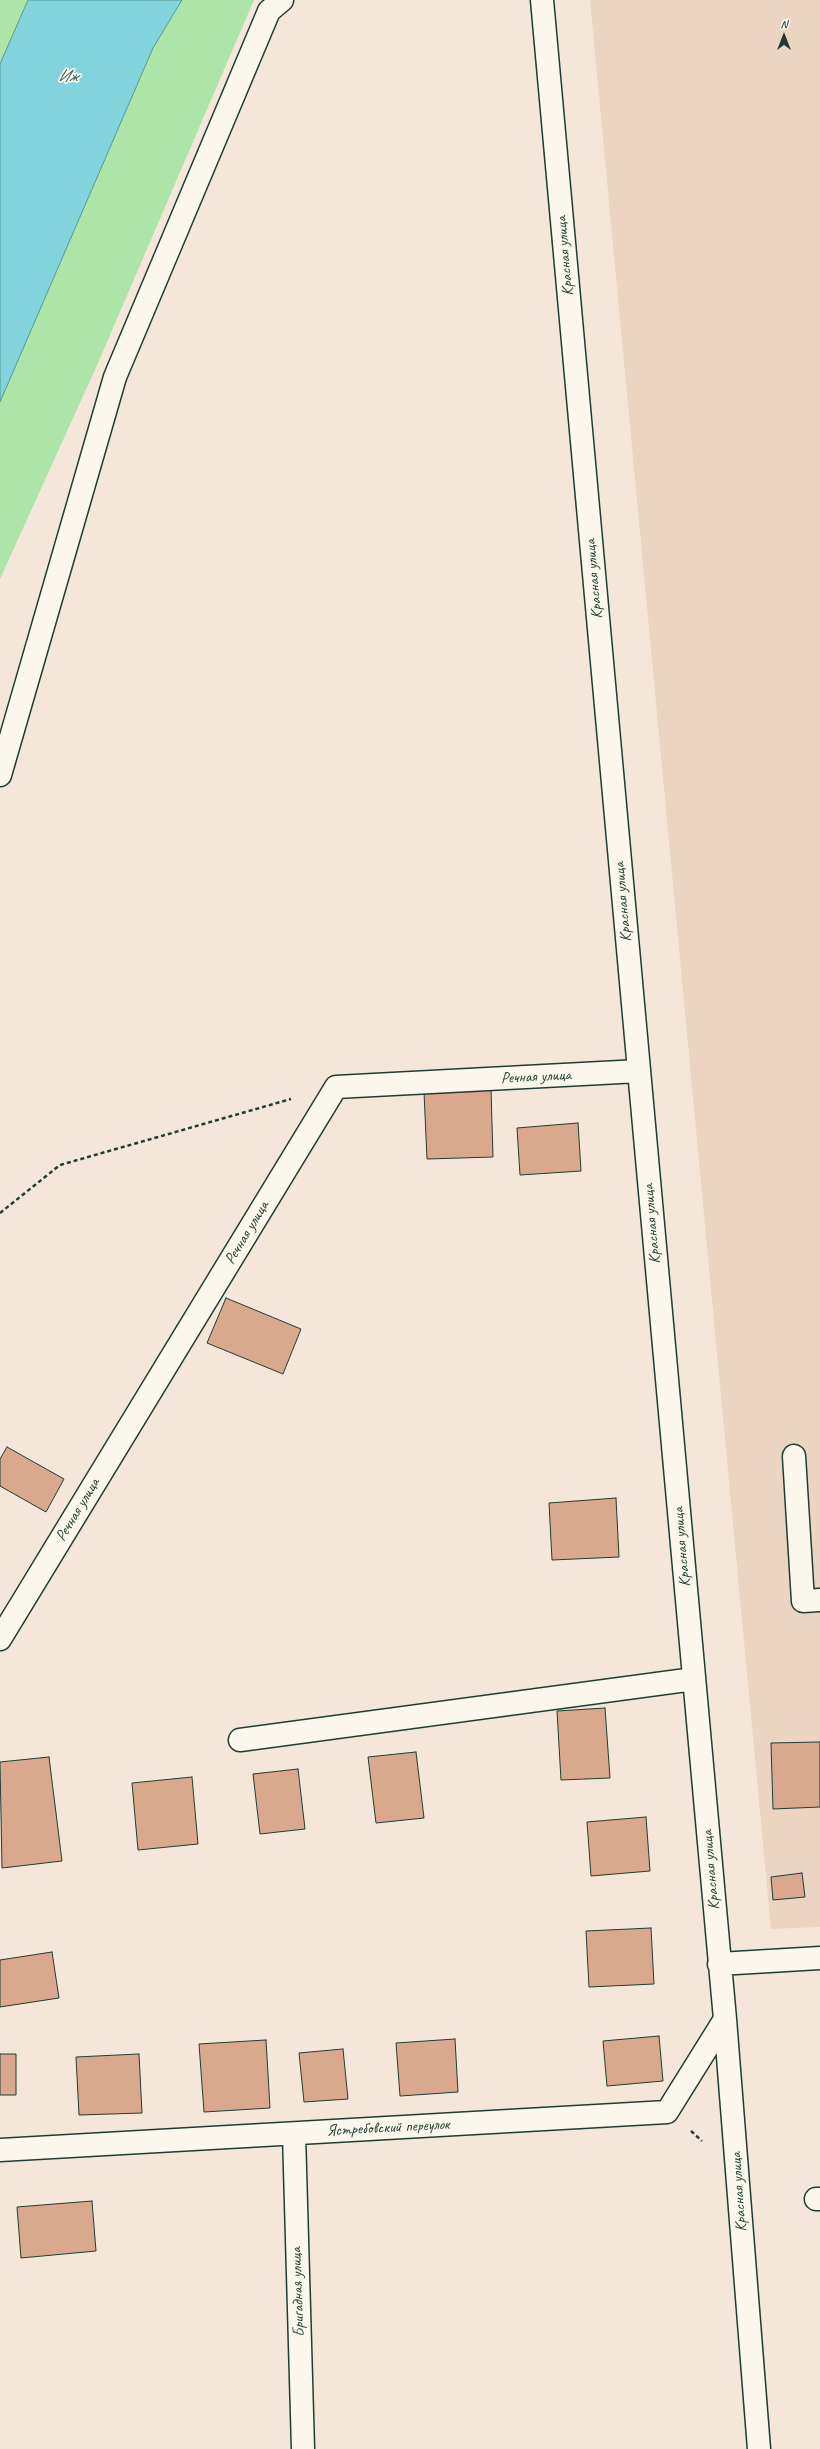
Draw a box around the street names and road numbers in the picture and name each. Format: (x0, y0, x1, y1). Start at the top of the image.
street label: Красная улица (552, 215, 578, 297)
street label: Красная улица (581, 538, 607, 620)
street label: Красная улица (610, 861, 636, 943)
street label: Речная улица (500, 1066, 572, 1088)
street label: Красная улица (639, 1183, 665, 1265)
street label: Речная улица (221, 1198, 273, 1268)
street label: Речная улица (52, 1475, 104, 1545)
street label: Красная улица (669, 1506, 695, 1588)
street label: Красная улица (698, 1829, 724, 1911)
street label: Ястребовский переулок (326, 2115, 450, 2141)
street label: Красная улица (727, 2151, 751, 2233)
street label: Бригадная улица (287, 2247, 309, 2337)

